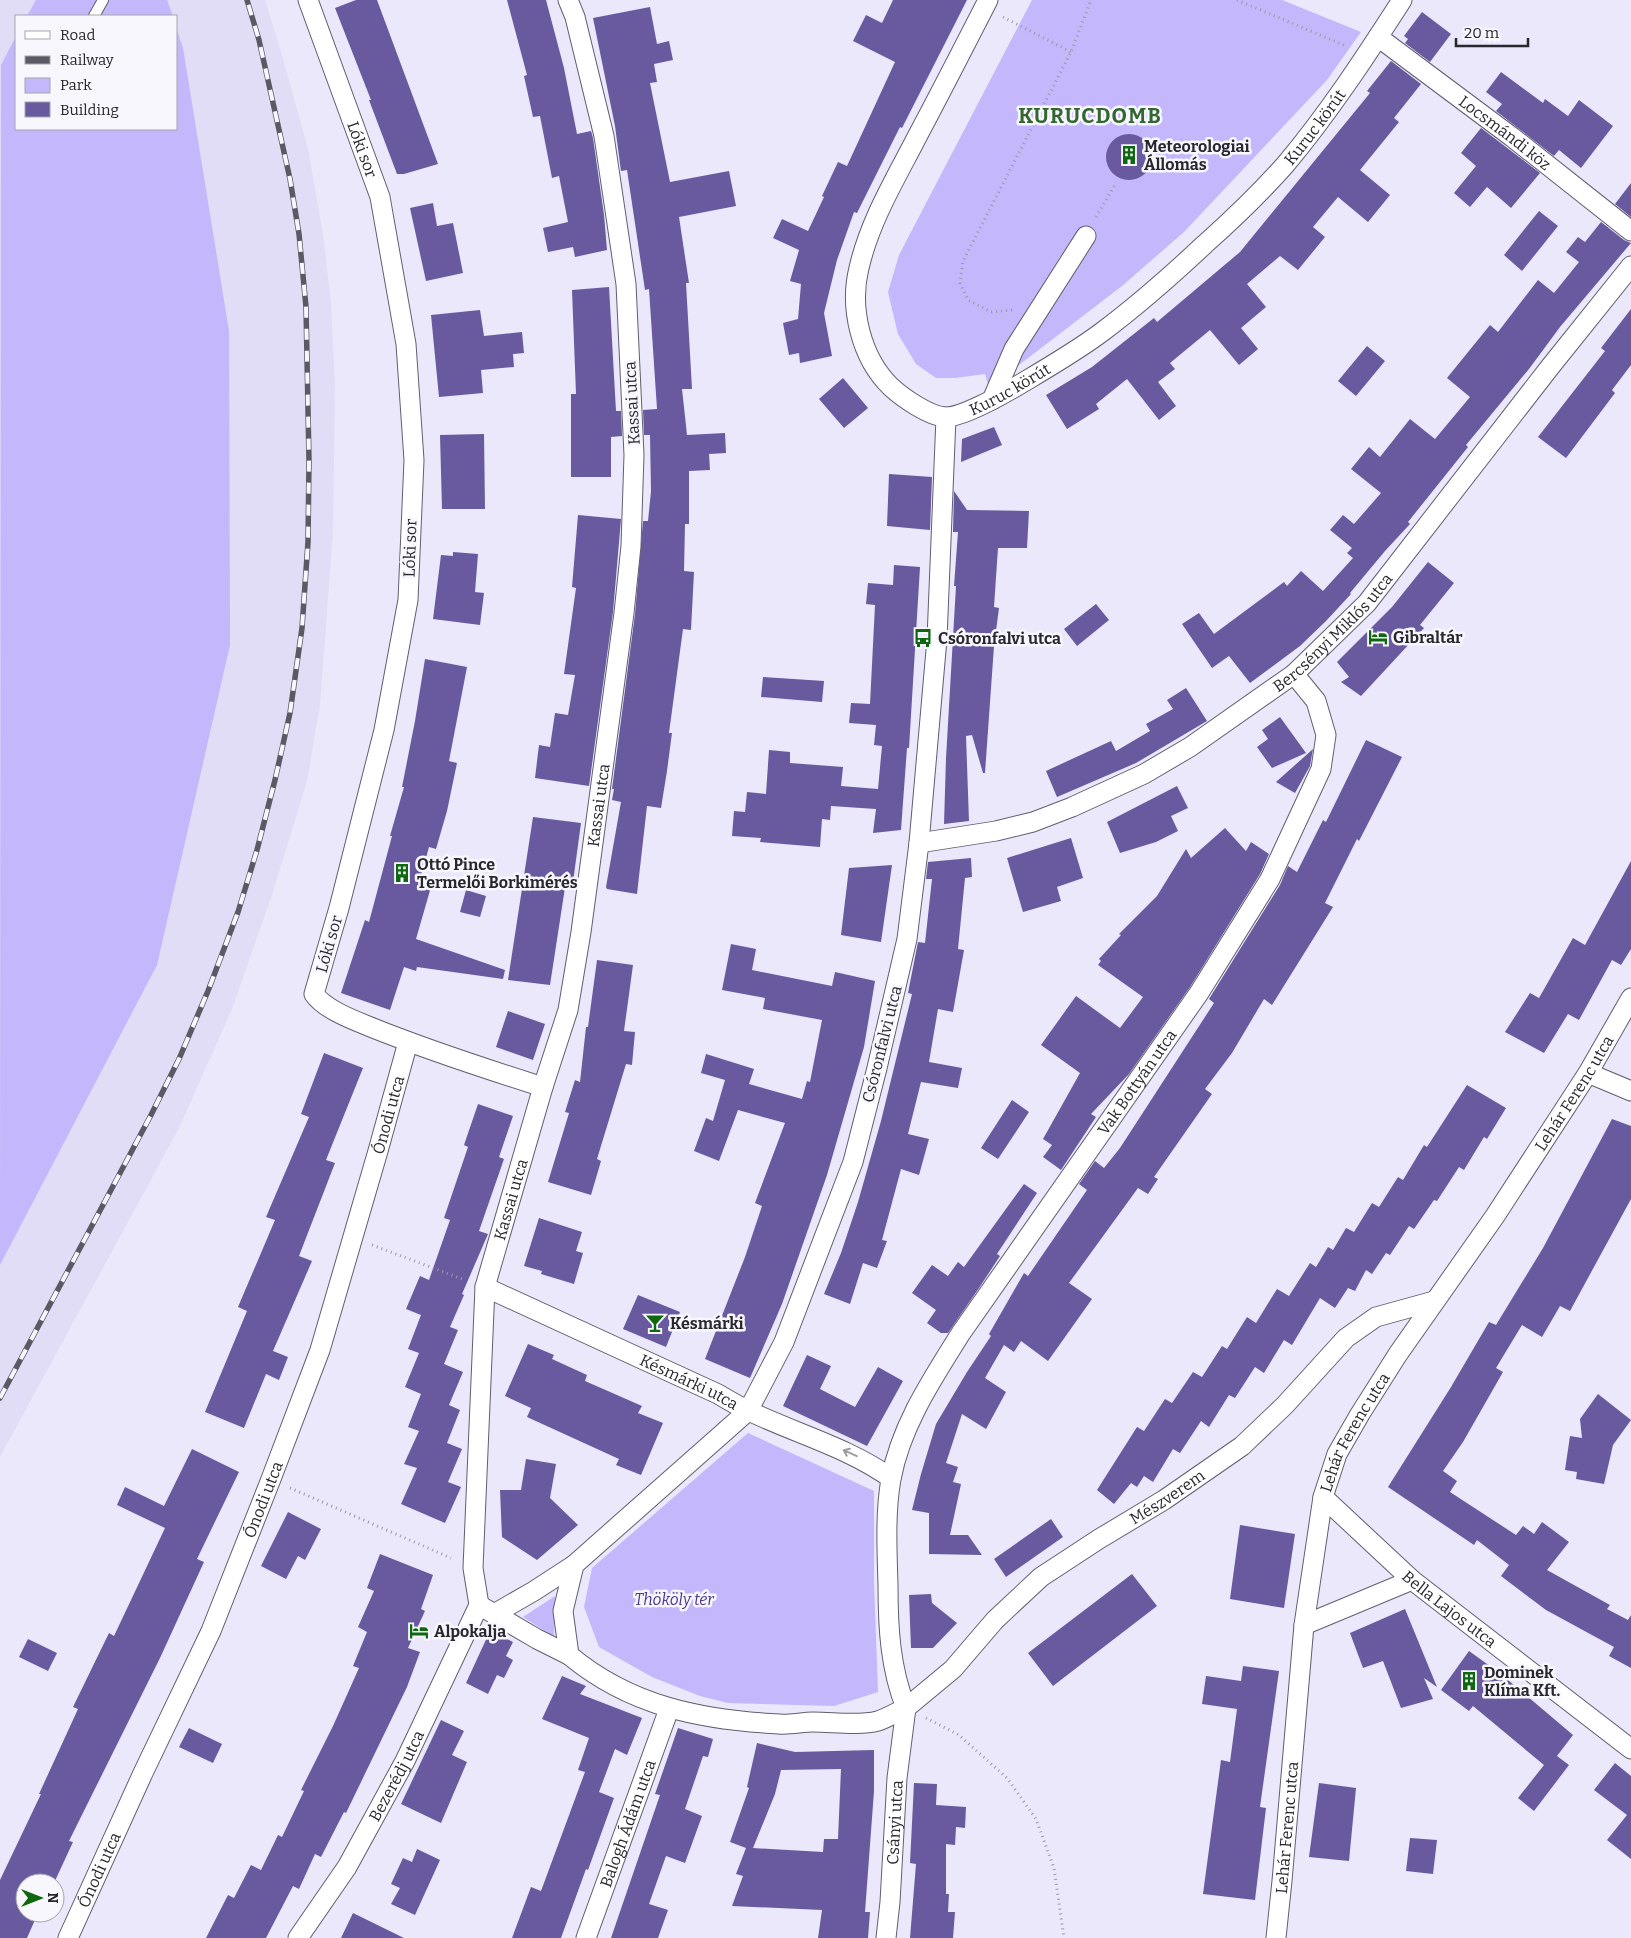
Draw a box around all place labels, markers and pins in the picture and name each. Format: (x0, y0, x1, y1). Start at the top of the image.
place label: Meteorologiai Állomás (1144, 137, 1250, 174)
building icon: Meteorologiai Állomás (1118, 144, 1140, 166)
hotel icon: Gibraltár (1367, 626, 1389, 648)
bus stop icon: Csóronfalvi utca (912, 627, 934, 649)
place label: Gibraltár (1393, 628, 1463, 647)
place label: Csóronfalvi utca (938, 629, 1061, 648)
place label: Ottó Pince Termelői Borkimérés (417, 855, 578, 892)
building icon: Ottó Pince Termelői Borkimérés (391, 862, 413, 884)
bar icon: Késmárki (644, 1312, 666, 1334)
place label: Késmárki (670, 1314, 744, 1333)
hotel icon: Alpokalja (408, 1620, 430, 1642)
place label: Alpokalja (434, 1622, 506, 1641)
place label: Dominek Klíma Kft. (1484, 1663, 1560, 1700)
building icon: Dominek Klíma Kft. (1458, 1670, 1480, 1692)

